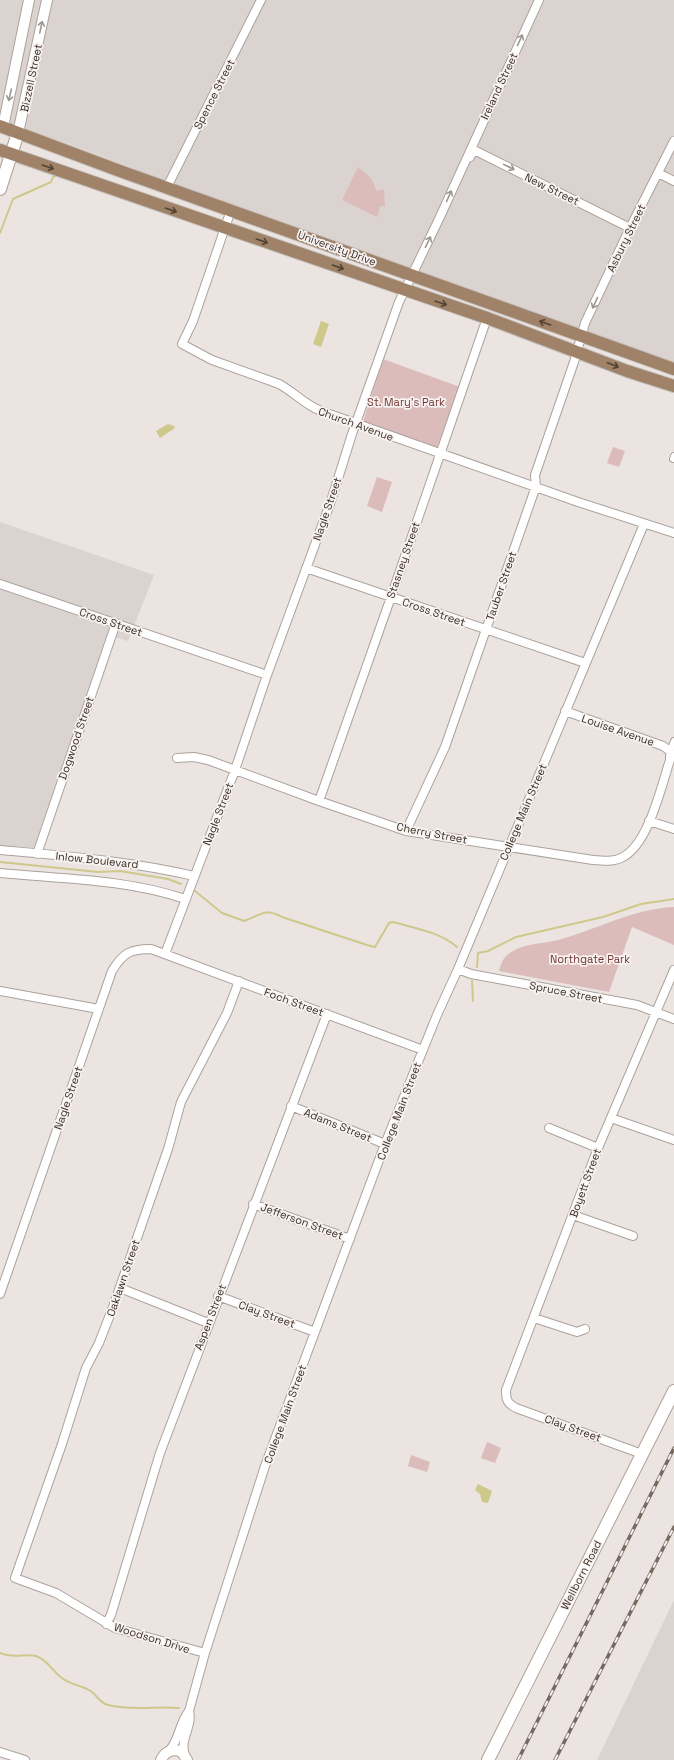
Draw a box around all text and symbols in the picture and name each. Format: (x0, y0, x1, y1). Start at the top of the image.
one-way arrow (38, 20, 46, 33)
one-way arrow (517, 35, 524, 47)
street label: Bizzell Street (17, 43, 45, 113)
street label: Ireland Street (477, 50, 521, 122)
street label: Spence Street (190, 57, 238, 131)
one-way arrow (6, 88, 13, 101)
one-way arrow (42, 164, 55, 171)
one-way arrow (502, 164, 514, 172)
street label: New Street (522, 170, 582, 208)
one-way arrow (446, 190, 453, 202)
street label: Asbury Street (604, 202, 648, 274)
one-way arrow (164, 207, 177, 214)
street label: University Drive (296, 227, 378, 269)
one-way arrow (425, 236, 432, 248)
one-way arrow (255, 238, 267, 246)
one-way arrow (332, 264, 344, 272)
one-way arrow (591, 296, 598, 308)
one-way arrow (435, 300, 448, 307)
one-way arrow (538, 319, 551, 326)
one-way arrow (607, 362, 619, 370)
park label: St. Mary's Park (367, 395, 445, 409)
street label: Church Avenue (316, 404, 396, 444)
street label: Nagle Street (310, 475, 344, 543)
street label: Stasney Street (383, 520, 423, 600)
street label: Tauber Street (483, 549, 519, 623)
street label: Cross Street (401, 595, 467, 629)
street label: Cross Street (78, 605, 144, 639)
street label: Dogwood Street (55, 695, 97, 781)
street label: Louise Avenue (580, 711, 656, 749)
street label: College Main Street (496, 761, 550, 863)
street label: Nagle Street (200, 781, 236, 847)
street label: Cherry Street (395, 819, 469, 847)
street label: Inlow Boulevard (55, 849, 139, 871)
park label: Northgate Park (550, 952, 630, 966)
street label: Spruce Street (528, 978, 604, 1006)
street label: Foch Street (262, 985, 326, 1019)
street label: College Main Street (374, 1060, 424, 1162)
street label: Nagle Street (51, 1064, 85, 1132)
street label: Adams Street (302, 1105, 374, 1145)
street label: Boyett Street (566, 1147, 604, 1219)
street label: Jefferson Street (259, 1200, 345, 1242)
street label: Oaklawn Street (103, 1238, 143, 1318)
street label: Aspen Street (191, 1282, 229, 1352)
street label: Clay Street (237, 1297, 297, 1331)
street label: College Main Street (261, 1363, 309, 1465)
street label: Clay Street (543, 1411, 603, 1445)
street label: Wellborn Road (558, 1538, 604, 1612)
street label: Woodson Drive (112, 1620, 192, 1656)

